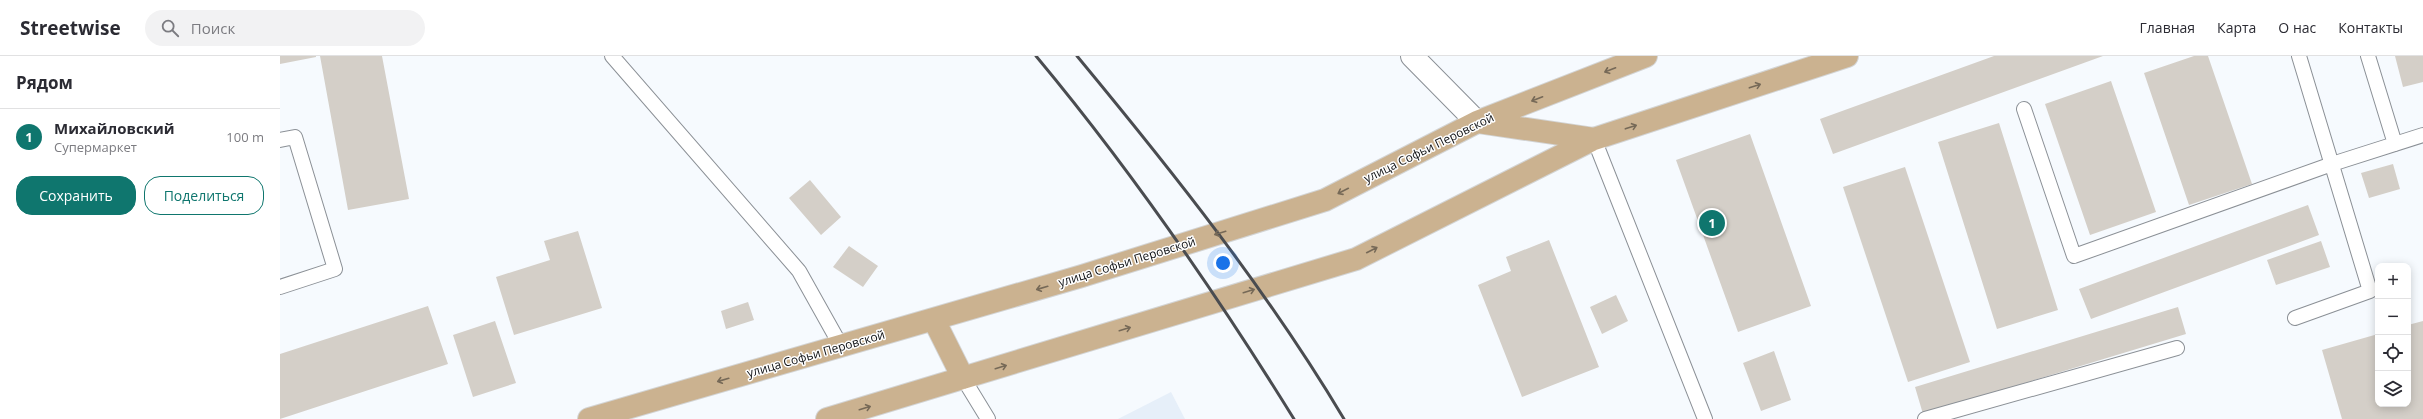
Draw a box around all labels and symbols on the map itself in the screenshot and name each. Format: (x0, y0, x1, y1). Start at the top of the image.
one-way arrow (1604, 67, 1616, 75)
one-way arrow (1748, 82, 1761, 89)
one-way arrow (1531, 95, 1543, 103)
street label: улица Софьи Перовской (1361, 109, 1497, 186)
one-way arrow (1624, 123, 1637, 130)
one-way arrow (1337, 188, 1349, 195)
pin: 1 (1699, 208, 1725, 238)
one-way arrow (1214, 230, 1227, 237)
street label: улица Софьи Перовской (1056, 233, 1198, 291)
one-way arrow (1366, 246, 1378, 254)
your location (1213, 253, 1233, 273)
one-way arrow (1036, 285, 1049, 292)
one-way arrow (1243, 287, 1256, 294)
one-way arrow (1118, 325, 1131, 332)
street label: улица Софьи Перовской (745, 326, 887, 381)
one-way arrow (994, 363, 1007, 370)
one-way arrow (716, 377, 729, 385)
one-way arrow (858, 404, 871, 411)

